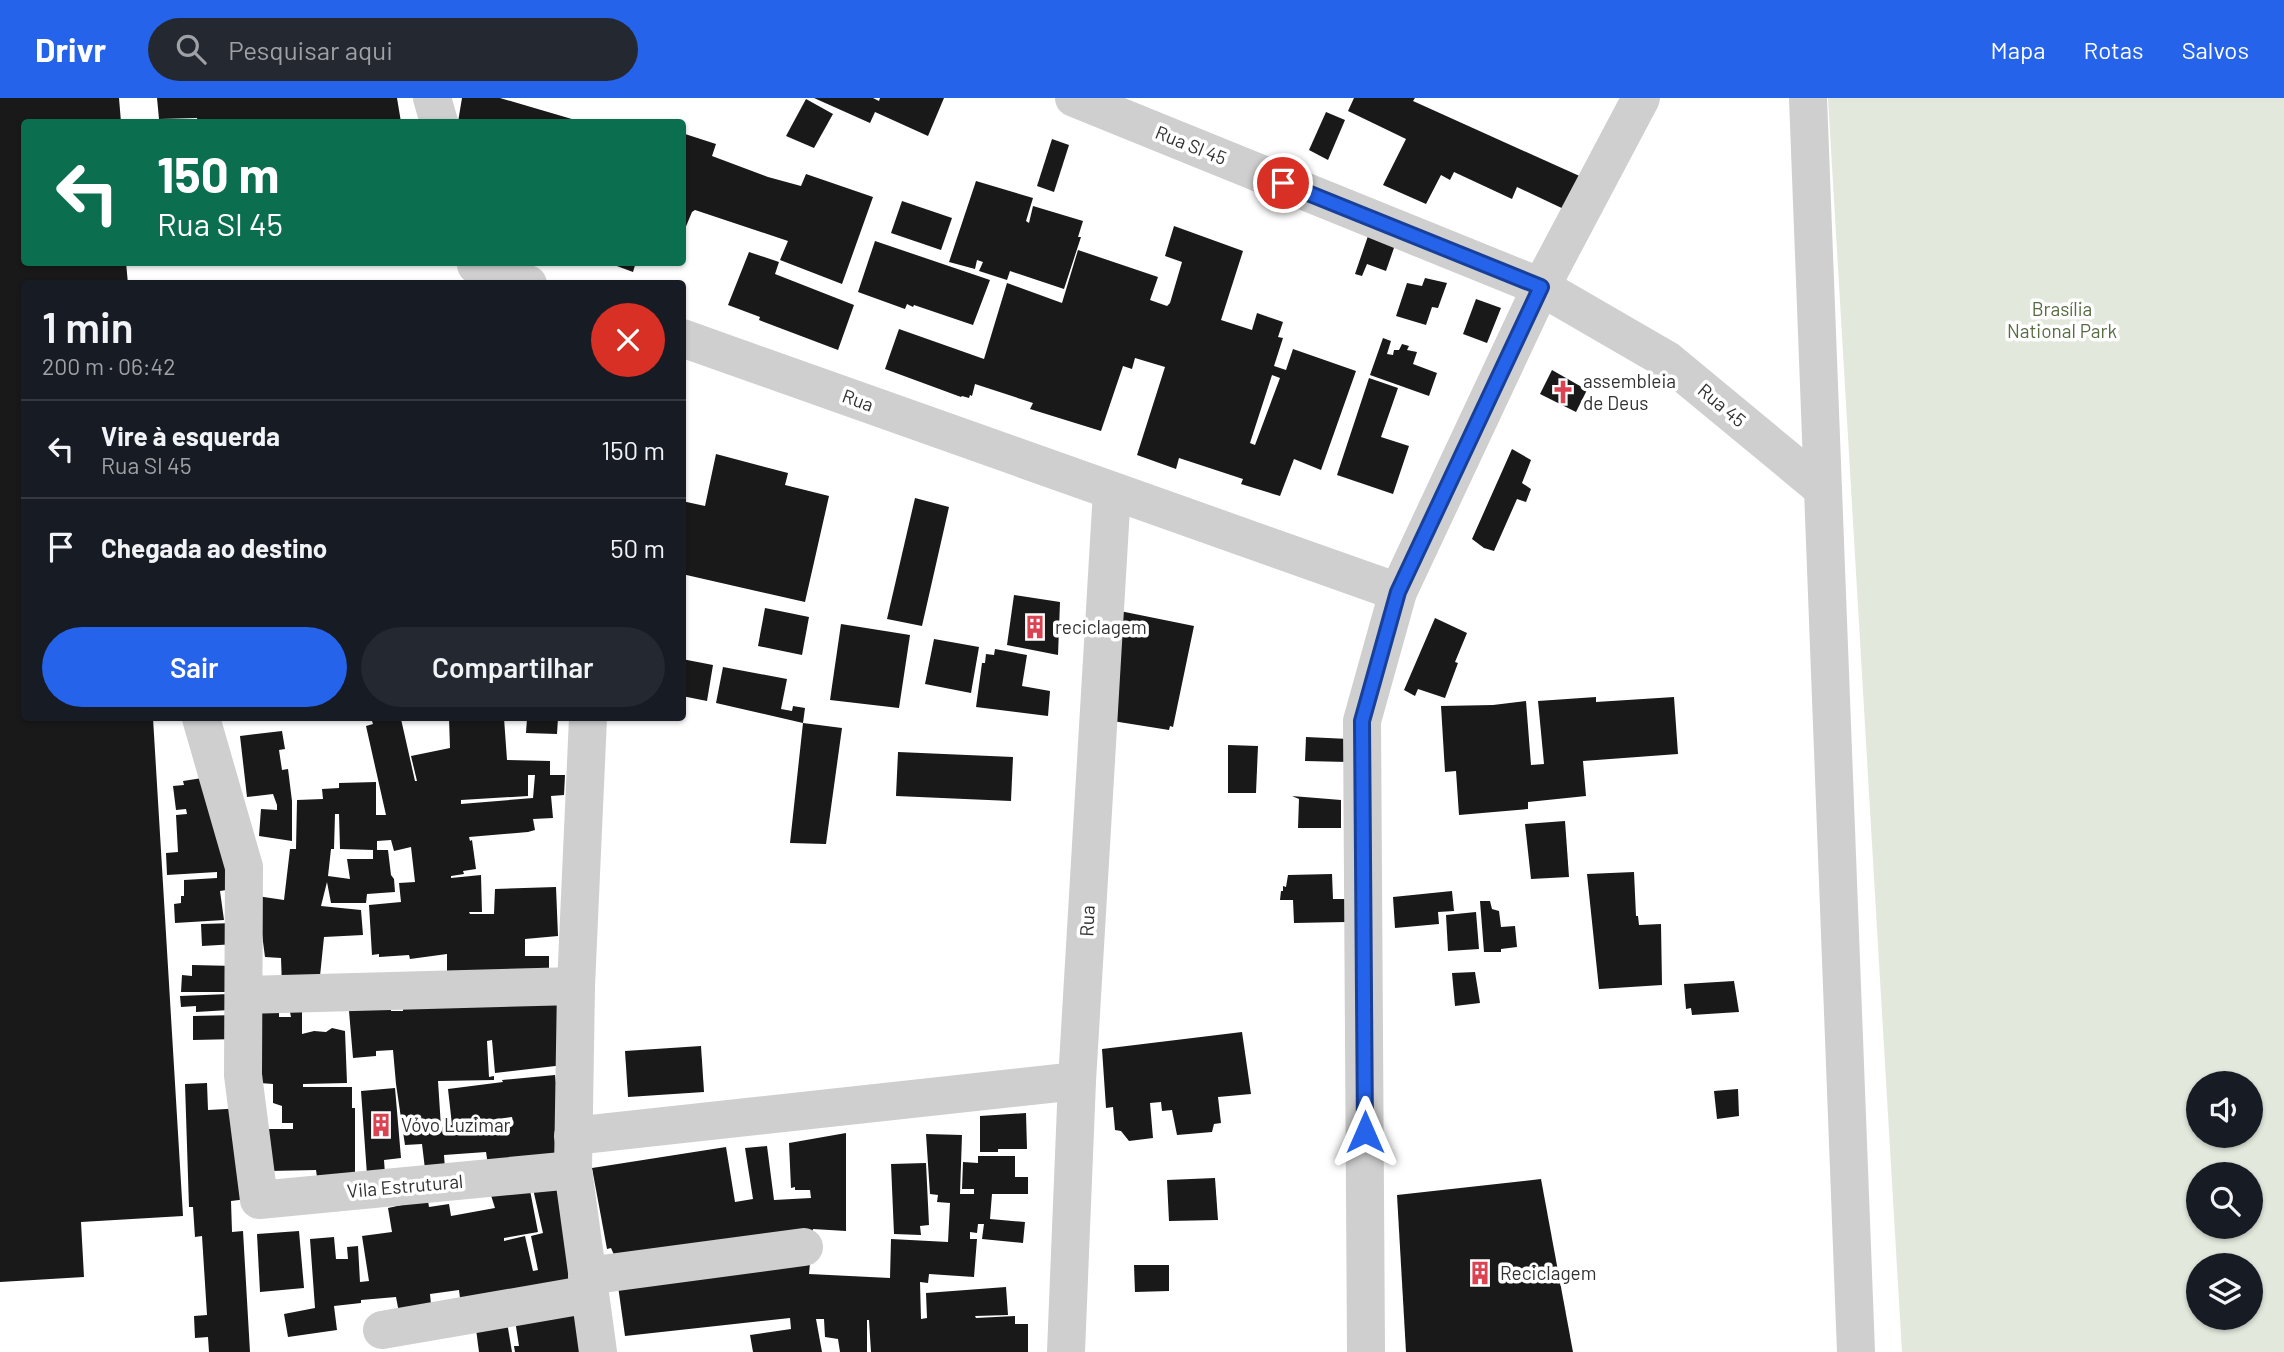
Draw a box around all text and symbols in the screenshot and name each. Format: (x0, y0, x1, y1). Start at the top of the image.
search box (148, 18, 638, 81)
text: Drivr (35, 29, 106, 69)
icon: search (172, 30, 210, 68)
text: Pesquisar aqui (228, 34, 393, 65)
text: Mapa (1991, 35, 2046, 64)
text: Rotas (2084, 35, 2144, 64)
text: Salvos (2182, 35, 2249, 64)
street label: Rua Sl 45 (1152, 120, 1230, 169)
text: 150 m (157, 144, 279, 203)
icon: left (42, 147, 133, 238)
pin (1253, 153, 1313, 213)
icon: arrive (1264, 164, 1302, 202)
text: Rua Sl 45 (157, 204, 283, 242)
park label: Brasília National Park (2007, 297, 2117, 342)
text: 1 min (42, 301, 134, 351)
button: close (591, 303, 665, 377)
text: 200 m · 06:42 (42, 352, 176, 380)
place label: assembleia de Deus (1583, 369, 1676, 414)
church icon: assembleia de Deus (1549, 378, 1577, 406)
street label: Rua 45 (1694, 378, 1751, 431)
street label: Rua (839, 383, 877, 416)
text: Vire à esquerda (101, 420, 280, 451)
icon: left (42, 430, 80, 468)
text: 150 m (601, 434, 665, 465)
text: Rua Sl 45 (101, 451, 192, 479)
icon: arrive (42, 528, 80, 566)
text: Chegada ao destino (101, 532, 327, 563)
text: 50 m (610, 532, 665, 563)
building icon: reciclagem (1021, 613, 1049, 641)
place label: reciclagem (1055, 615, 1147, 638)
button: Sair (42, 627, 347, 707)
button: Compartilhar (361, 627, 665, 707)
street label: Rua (1074, 905, 1099, 937)
map controls (2186, 1071, 2263, 1330)
button: sound (2186, 1071, 2263, 1148)
position arrow (1328, 1095, 1402, 1169)
building icon: Vóvo Luzimar (367, 1111, 395, 1139)
place label: Vóvo Luzimar (401, 1113, 511, 1136)
button: search (2186, 1162, 2263, 1239)
street label: Vila Estrutural (346, 1169, 464, 1202)
button: layers (2186, 1253, 2263, 1330)
building icon: Reciclagem (1466, 1259, 1494, 1287)
place label: Reciclagem (1500, 1261, 1596, 1284)

